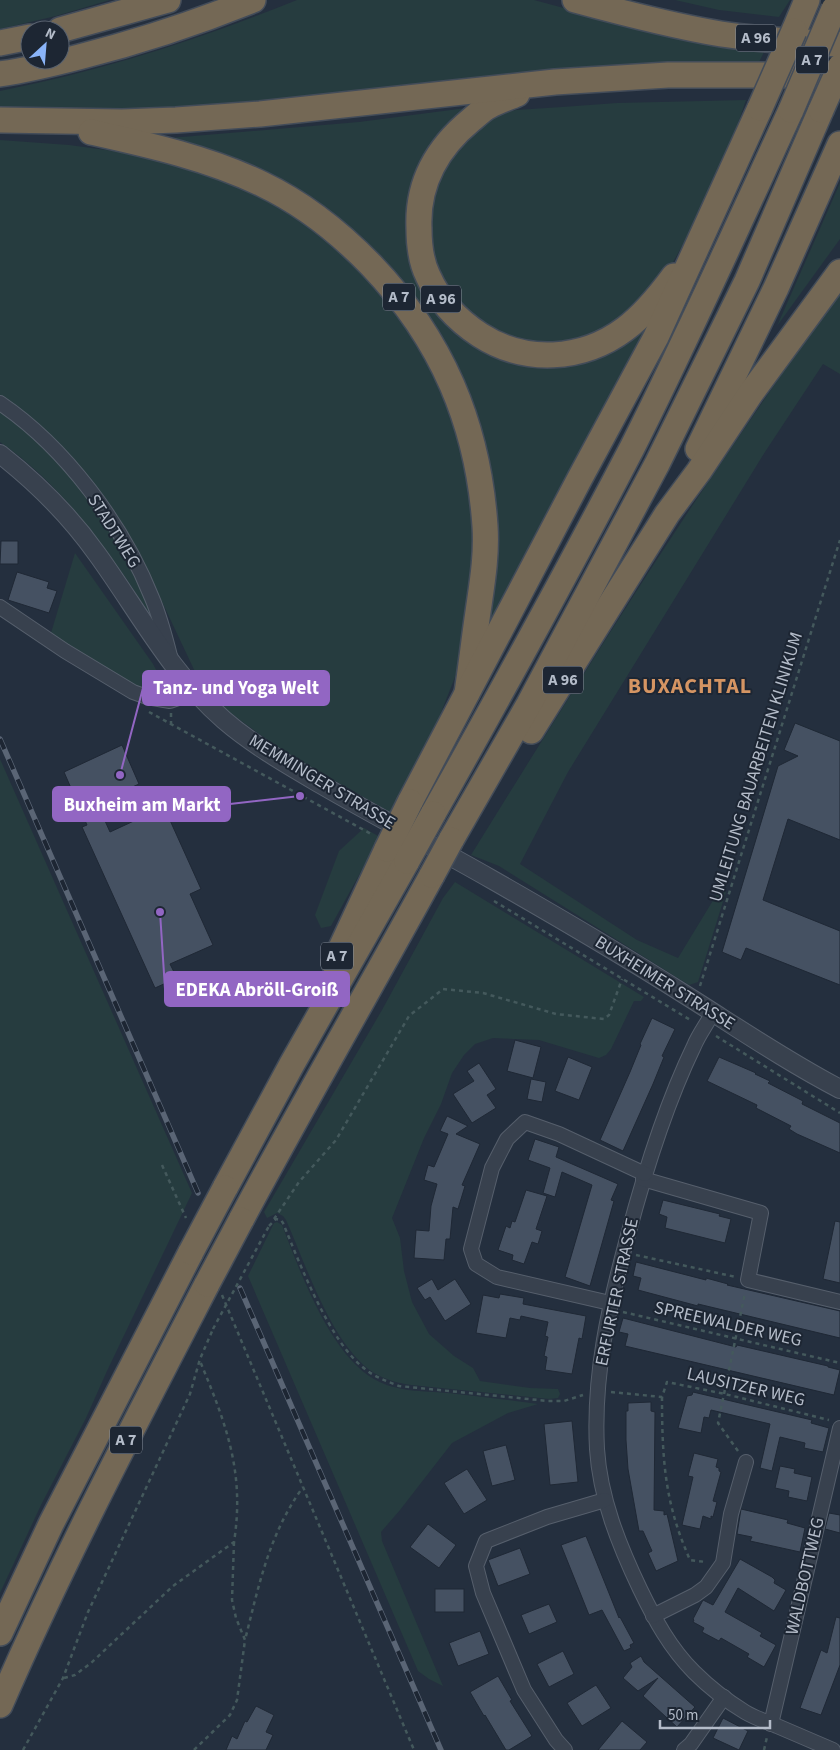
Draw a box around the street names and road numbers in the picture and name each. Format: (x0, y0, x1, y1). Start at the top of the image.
road number: A 96 (736, 24, 776, 52)
road number: A 7 (796, 46, 828, 74)
road number: A 7 (383, 284, 415, 310)
road number: A 96 (421, 286, 461, 312)
street label: STADTWEG (81, 489, 147, 573)
street label: UMLEITUNG BAUARBEITEN KLINIKUM (703, 629, 809, 905)
road number: A 96 (543, 666, 583, 694)
street label: MEMMINGER STRASSE (244, 728, 400, 836)
street label: BUXHEIMER STRASSE (590, 930, 740, 1036)
road number: A 7 (321, 942, 353, 969)
street label: ERFURTER STRASSE (589, 1216, 645, 1368)
street label: SPREEWALDER WEG (652, 1295, 804, 1353)
street label: LAUSITZER WEG (684, 1361, 808, 1413)
road number: A 7 (110, 1426, 142, 1454)
street label: WALDBOTTWEG (779, 1515, 831, 1637)

